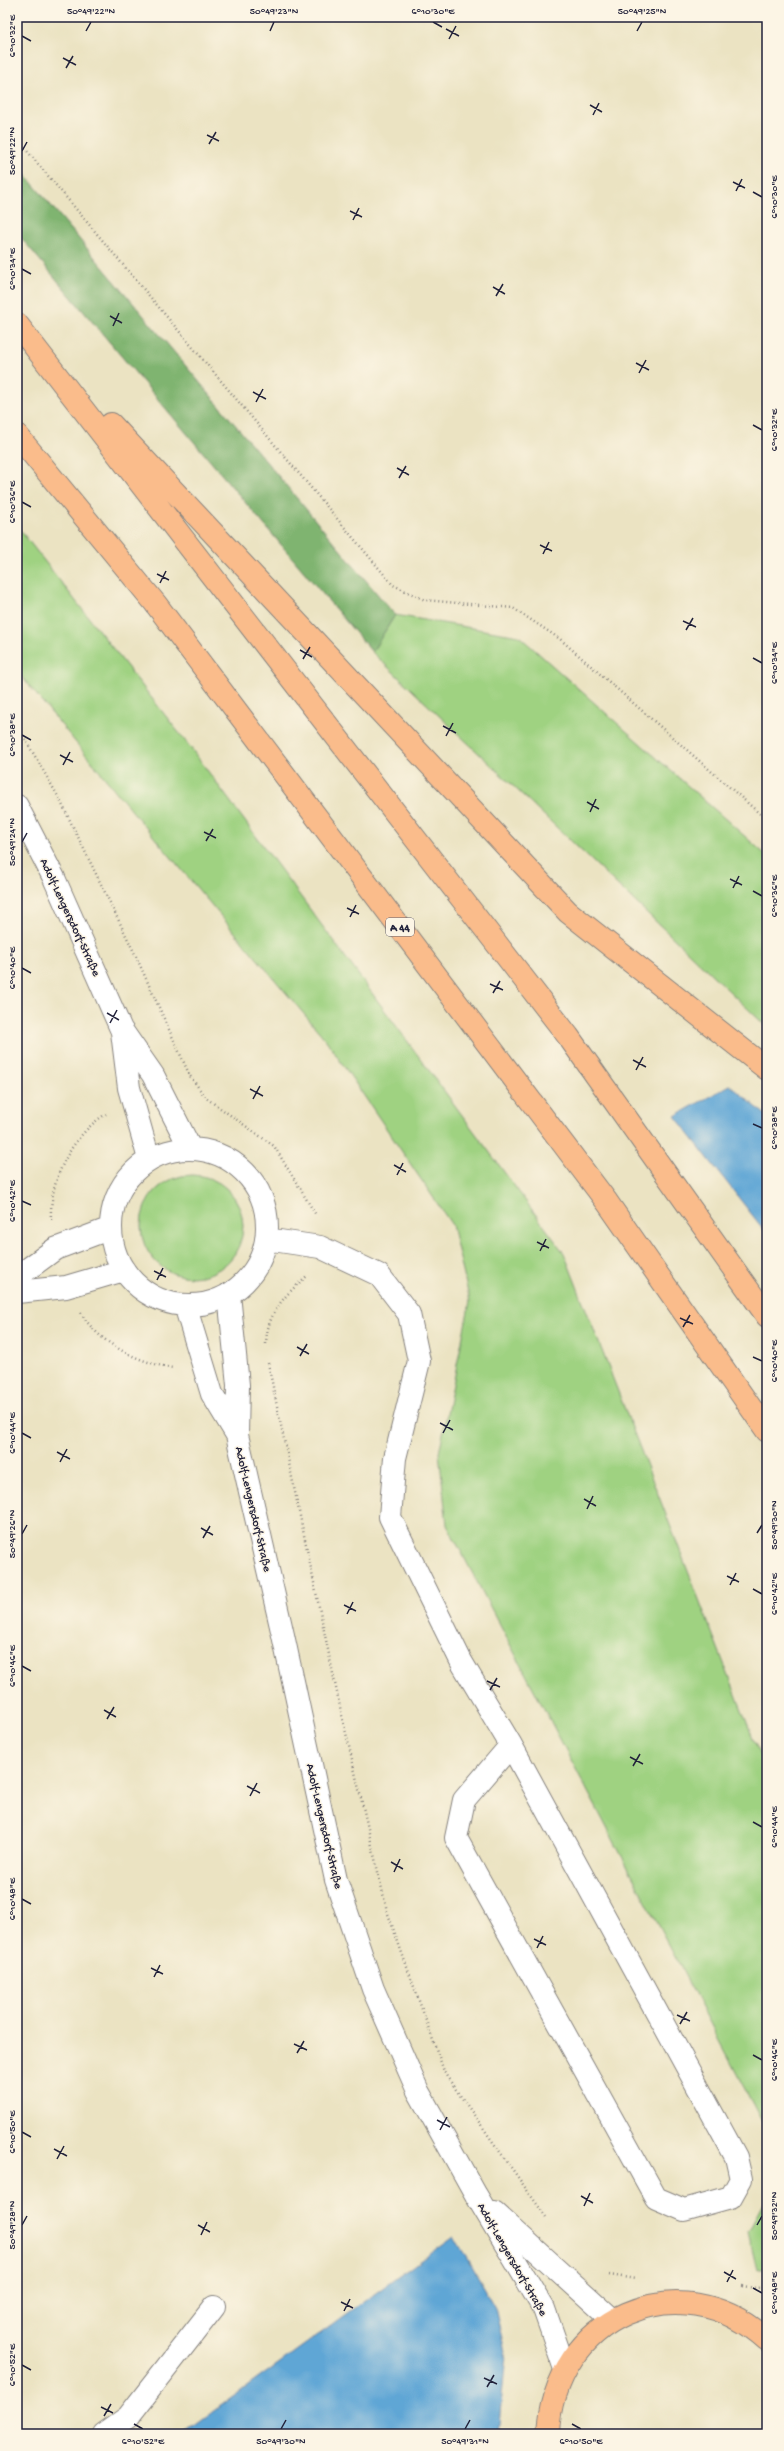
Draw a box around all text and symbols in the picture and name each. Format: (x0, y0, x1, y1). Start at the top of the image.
text: 50°49'22"N (67, 6, 116, 18)
text: 50°49'23"N (250, 6, 299, 18)
text: 6°10'30"E (411, 6, 455, 18)
text: 50°49'25"N (618, 6, 667, 18)
text: 6°10'32"E (7, 14, 19, 57)
text: 50°49'22"N (7, 126, 19, 175)
text: 6°10'30"E (769, 175, 781, 219)
text: 6°10'34"E (7, 247, 19, 290)
text: 6°10'32"E (769, 408, 781, 451)
text: 6°10'36"E (7, 480, 19, 523)
text: 6°10'34"E (769, 641, 781, 684)
text: 6°10'38"E (7, 713, 19, 756)
text: 50°49'24"N (7, 818, 19, 866)
street label: Adolf-Lengersdorf-Straße (36, 857, 103, 980)
text: 6°10'36"E (769, 874, 781, 917)
road number: A 44 (386, 918, 414, 936)
text: 6°10'40"E (7, 946, 19, 989)
text: 6°10'38"E (769, 1106, 781, 1149)
text: 6°10'42"E (7, 1179, 19, 1222)
text: 6°10'40"E (769, 1339, 781, 1382)
text: 6°10'44"E (7, 1411, 19, 1454)
street label: Adolf-Lengersdorf-Straße (231, 1445, 273, 1574)
text: 50°49'30"N (769, 1500, 781, 1550)
text: 50°49'26"N (7, 1509, 19, 1558)
text: 6°10'42"E (769, 1572, 781, 1615)
text: 6°10'46"E (7, 1644, 19, 1687)
street label: Adolf-Lengersdorf-Straße (302, 1762, 344, 1891)
text: 6°10'44"E (769, 1805, 781, 1848)
text: 6°10'48"E (7, 1877, 19, 1920)
text: 6°10'46"E (769, 2038, 781, 2081)
text: 6°10'50"E (7, 2110, 19, 2154)
text: 50°49'32"N (769, 2191, 781, 2240)
text: 50°49'28"N (7, 2200, 19, 2249)
street label: Adolf-Lengersdorf-Straße (473, 2201, 550, 2320)
text: 6°10'48"E (769, 2271, 781, 2314)
text: 6°10'52"E (7, 2343, 19, 2386)
text: 6°10'52"E (122, 2436, 165, 2448)
text: 50°49'30"N (256, 2436, 306, 2448)
text: 50°49'31"N (441, 2436, 489, 2448)
text: 6°10'50"E (559, 2436, 603, 2448)

